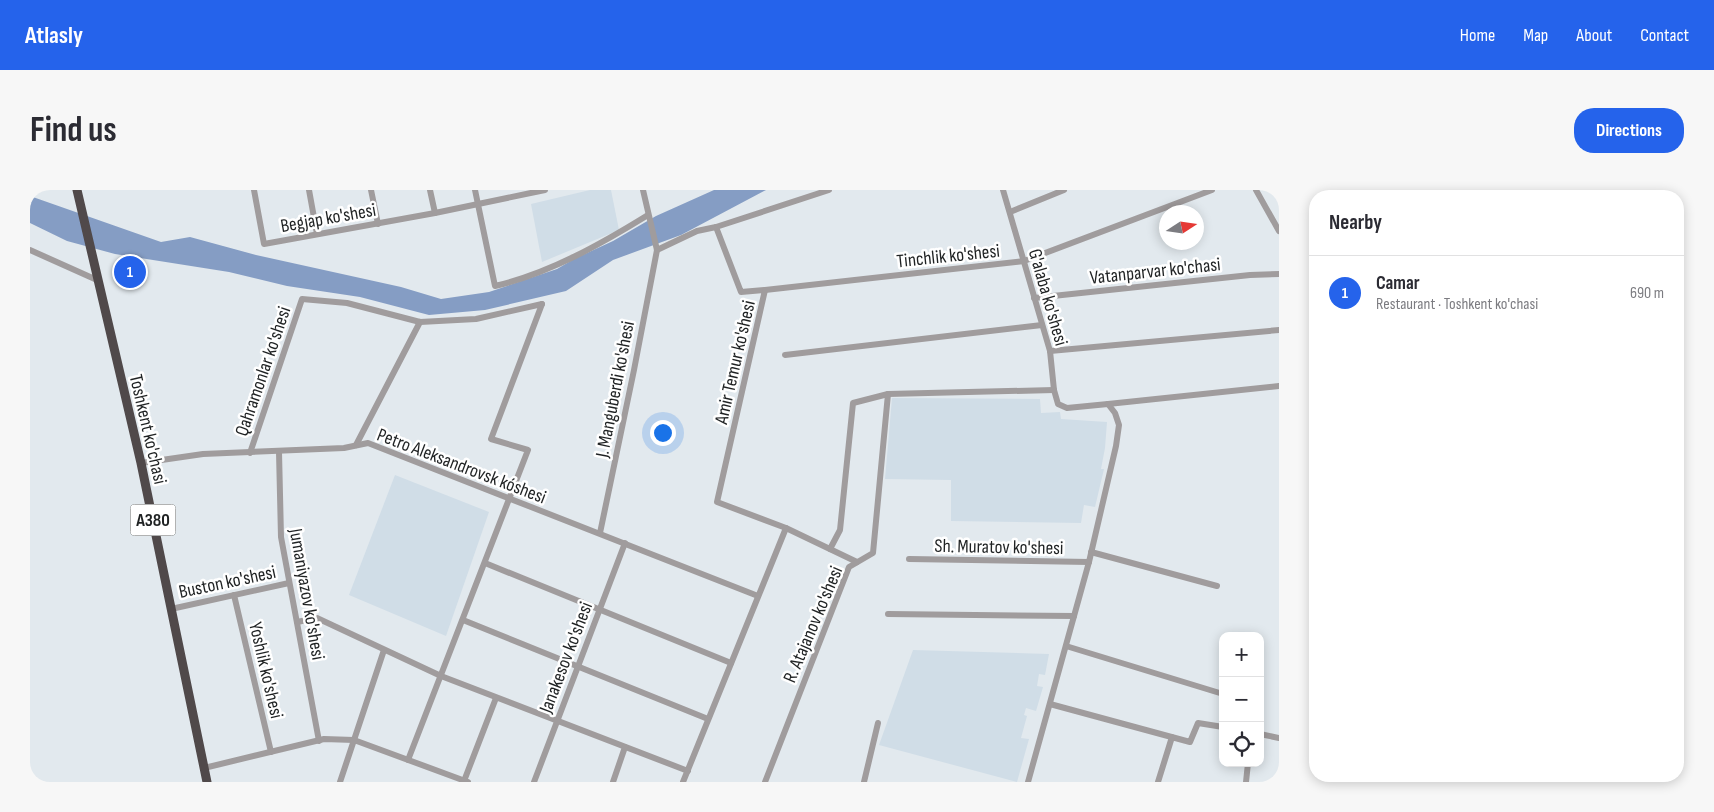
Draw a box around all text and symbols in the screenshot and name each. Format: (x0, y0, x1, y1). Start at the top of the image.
text: Atlasly (25, 21, 83, 50)
text: Home (1460, 25, 1495, 46)
text: Map (1523, 25, 1548, 46)
text: About (1576, 25, 1612, 46)
text: Contact (1640, 25, 1689, 46)
button: Directions (1574, 108, 1684, 153)
text: Find us (30, 109, 117, 152)
street label: Begjap ko'shesi (279, 199, 378, 238)
north arrow (1159, 205, 1204, 250)
text: Nearby (1329, 210, 1382, 235)
street label: Tinchlik ko'shesi (895, 240, 1001, 273)
street label: G'alaba ko'shesi (1023, 246, 1072, 348)
pin: 1 (114, 253, 146, 291)
street label: Vatanparvar ko'chasi (1089, 253, 1222, 290)
text: Camar (1376, 272, 1420, 295)
text: 1 (1342, 284, 1348, 303)
text: 690 m (1630, 284, 1664, 303)
text: Restaurant · Toshkent ko'chasi (1376, 295, 1538, 314)
street label: Amir Temur ko'shesi (710, 298, 761, 427)
street label: Qahramonlar ko'shesi (231, 304, 296, 439)
street label: J. Manguberdi ko'shesi (591, 319, 640, 460)
street label: Toshkent ko'chasi (124, 372, 171, 487)
your location (650, 420, 676, 446)
street label: Petro Aleksandrovsk kóshesi (374, 424, 549, 509)
road number: A380 (130, 504, 176, 536)
street label: Jumaniyazov ko'shesi (283, 526, 329, 662)
street label: Sh. Muratov ko'shesi (934, 535, 1064, 560)
street label: Buston ko'shesi (177, 561, 278, 604)
street label: R. Atajanov ko'shesi (779, 563, 848, 686)
street label: Janakesov ko'shesi (534, 599, 598, 717)
street label: Yoshlik ko'shesi (243, 620, 288, 721)
map controls (1219, 632, 1264, 767)
button: + (1219, 632, 1264, 677)
button: − (1219, 677, 1264, 722)
button: locate (1219, 722, 1264, 767)

